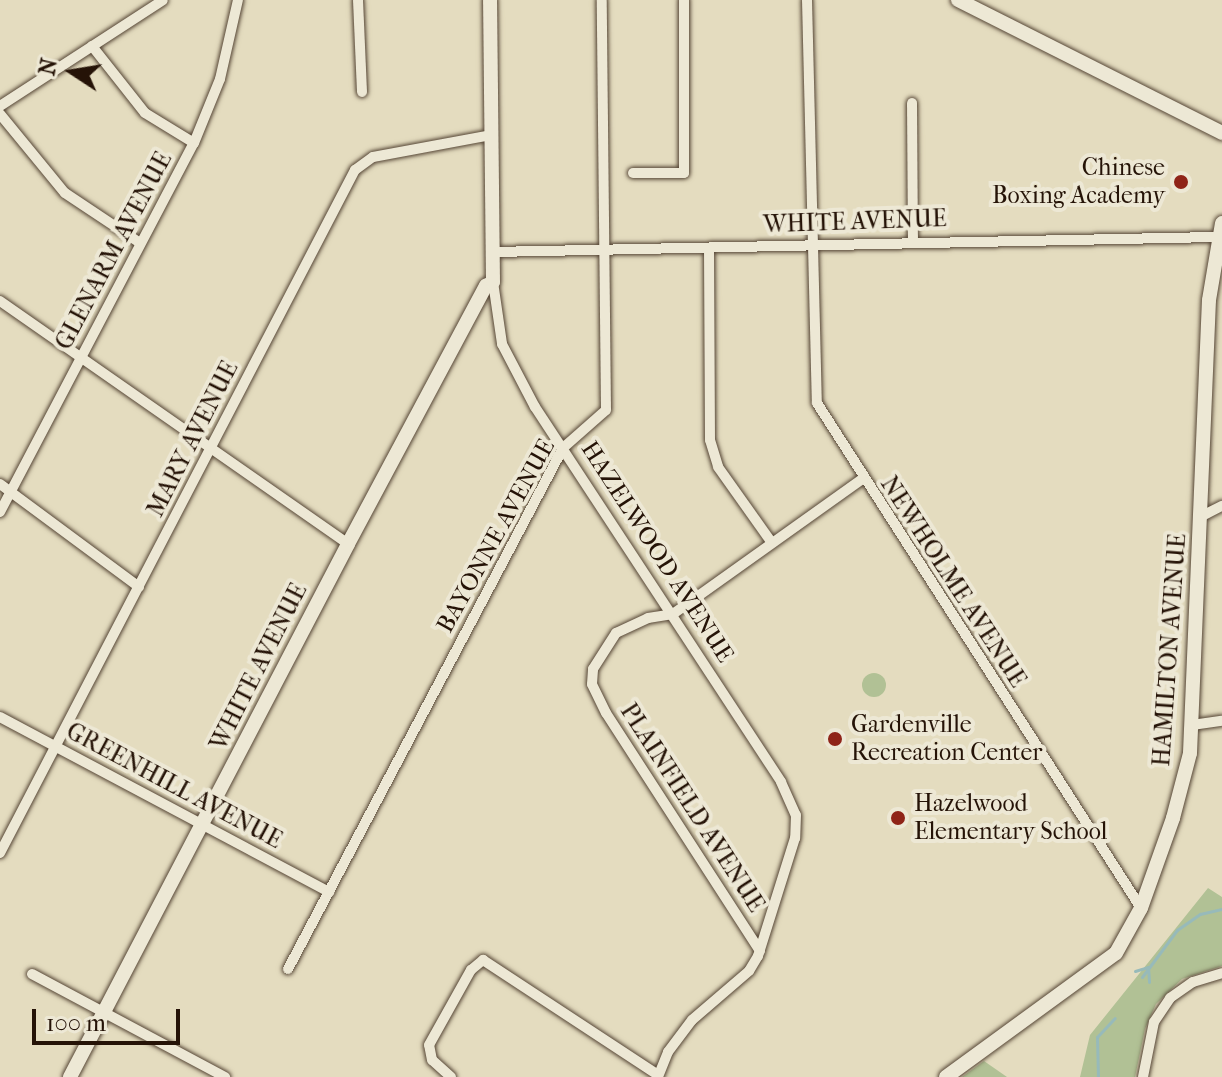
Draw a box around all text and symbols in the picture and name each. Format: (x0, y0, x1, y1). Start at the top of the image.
north arrow (32, 32, 112, 112)
text: N (34, 56, 63, 78)
street label: GLENARM AVENUE (50, 147, 178, 355)
place label: Chinese Boxing Academy (992, 154, 1165, 210)
marker: Chinese Boxing Academy (1172, 173, 1190, 191)
street label: WHITE AVENUE (763, 204, 947, 240)
street label: MARY AVENUE (141, 356, 245, 522)
street label: BAYONNE AVENUE (431, 434, 561, 638)
street label: HAZELWOOD AVENUE (575, 436, 739, 668)
street label: NEWHOLME AVENUE (874, 471, 1032, 693)
street label: HAMILTON AVENUE (1147, 533, 1193, 767)
street label: WHITE AVENUE (204, 579, 314, 755)
street label: PLAINFIELD AVENUE (614, 698, 770, 918)
place label: Gardenville Recreation Center (851, 711, 1043, 767)
street label: GREENHILL AVENUE (61, 717, 287, 855)
marker: Gardenville Recreation Center (826, 730, 844, 748)
place label: Hazelwood Elementary School (914, 790, 1107, 846)
marker: Hazelwood Elementary School (889, 809, 907, 827)
scale bar (36, 993, 184, 1043)
text: 100 m (46, 1009, 106, 1037)

